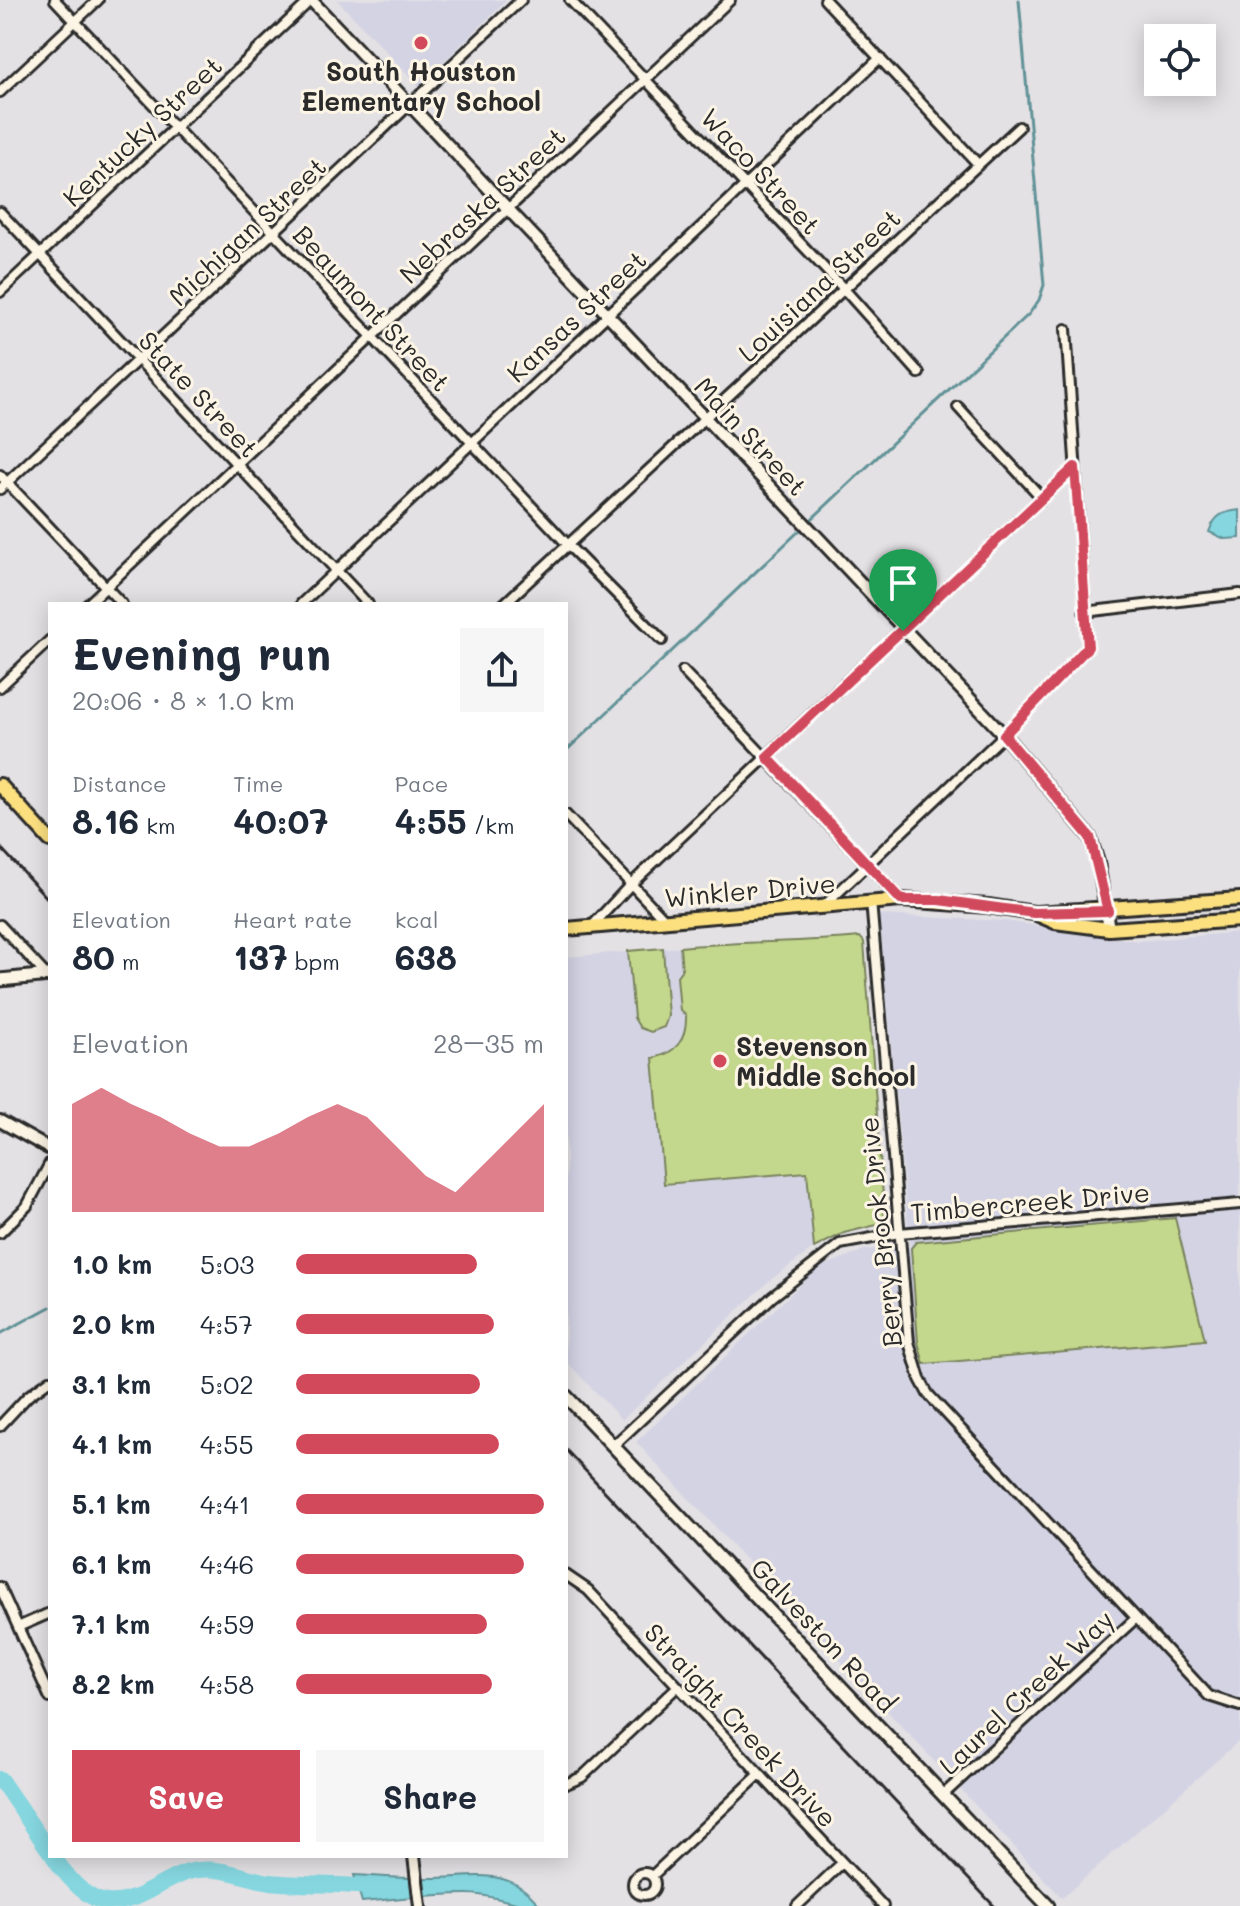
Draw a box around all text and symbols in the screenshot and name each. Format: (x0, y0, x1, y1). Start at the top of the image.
map controls (1144, 24, 1216, 96)
button: locate (1144, 24, 1216, 96)
marker: South Houston Elementary School (412, 34, 430, 52)
street label: Kentucky Street (55, 48, 229, 214)
place label: South Houston Elementary School (301, 54, 541, 118)
street label: Waco Street (694, 101, 828, 241)
street label: Nebraska Street (392, 119, 572, 291)
street label: Michigan Street (161, 149, 333, 313)
street label: Louisiana Street (731, 201, 907, 369)
street label: Beaumont Street (286, 218, 458, 398)
street label: Kansas Street (499, 243, 653, 389)
street label: State Street (132, 324, 266, 464)
street label: Main Street (687, 369, 815, 503)
pin (869, 549, 937, 631)
icon: arrive (881, 561, 925, 605)
text: Evening run (72, 624, 331, 681)
button: share (460, 628, 544, 712)
text: 20:06 · 8 × 1.0 km (72, 683, 295, 717)
text: Distance (72, 769, 167, 798)
text: Time (233, 769, 283, 798)
text: Pace (395, 769, 448, 798)
text: 8.16 (72, 798, 139, 843)
text: 40:07 (233, 798, 328, 843)
text: 4:55 (395, 798, 467, 843)
text: km (139, 811, 175, 840)
text: /km (467, 811, 515, 840)
street label: Winkler Drive (663, 866, 837, 914)
text: Elevation (72, 905, 171, 934)
text: Heart rate (233, 905, 352, 934)
text: kcal (395, 905, 439, 934)
text: 80 (72, 934, 115, 979)
text: 137 (233, 934, 288, 979)
text: 638 (395, 934, 457, 979)
text: m (115, 947, 140, 976)
text: bpm (288, 947, 340, 976)
text: Elevation (72, 1026, 189, 1060)
text: 28–35 m (433, 1026, 544, 1060)
place label: Stevenson Middle School (736, 1029, 916, 1093)
marker: Stevenson Middle School (711, 1052, 729, 1070)
street label: Berry Brook Drive (851, 1115, 909, 1349)
street label: Timbercreek Drive (909, 1175, 1151, 1229)
text: 1.0 km (72, 1247, 152, 1281)
text: 5:03 (200, 1247, 255, 1281)
text: 2.0 km (72, 1307, 155, 1341)
text: 4:57 (200, 1307, 253, 1341)
text: 3.1 km (72, 1367, 151, 1401)
text: 5:02 (200, 1367, 254, 1401)
text: 4.1 km (72, 1427, 152, 1461)
text: 4:55 (200, 1427, 254, 1461)
text: 5.1 km (72, 1487, 151, 1521)
text: 4:41 (200, 1487, 250, 1521)
text: 6.1 km (72, 1547, 151, 1581)
text: 4:46 (200, 1547, 254, 1581)
street label: Galveston Road (744, 1551, 904, 1719)
street label: Laurel Creek Way (932, 1602, 1120, 1782)
text: 7.1 km (72, 1607, 150, 1641)
text: 4:59 (200, 1607, 254, 1641)
street label: Straight Creek Drive (637, 1616, 845, 1834)
text: 8.2 km (72, 1667, 155, 1701)
text: 4:58 (200, 1667, 254, 1701)
button: Save (72, 1750, 300, 1842)
button: Share (316, 1750, 544, 1842)

